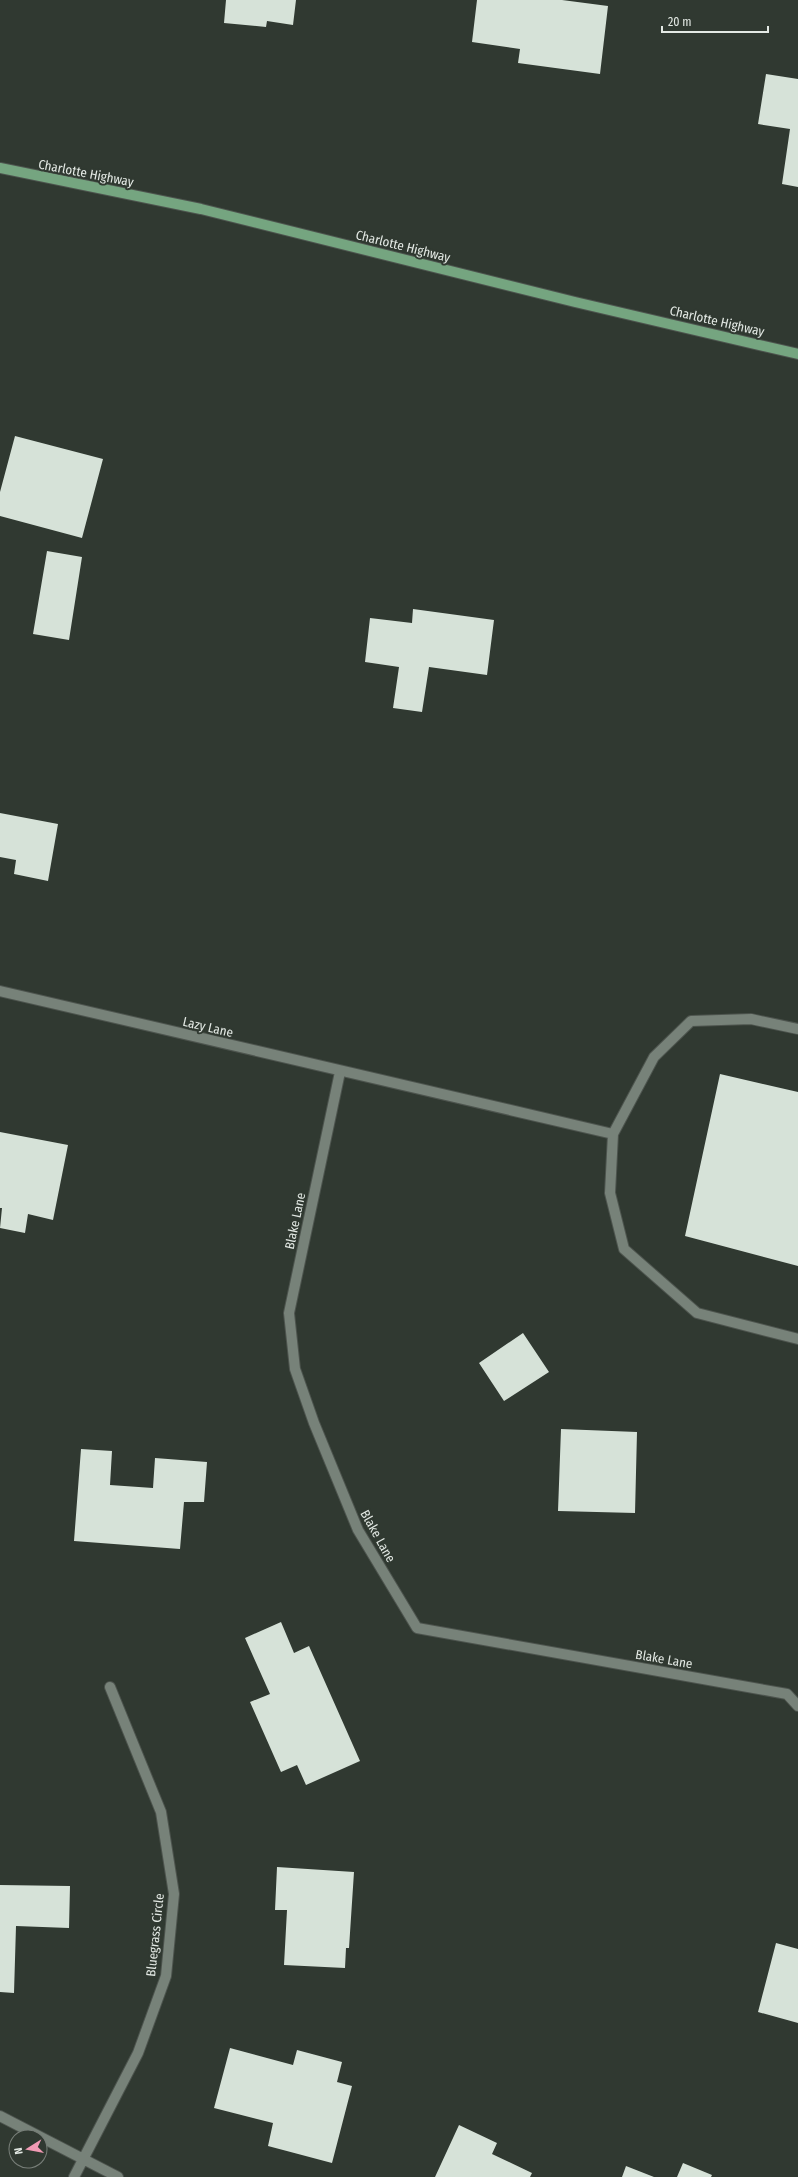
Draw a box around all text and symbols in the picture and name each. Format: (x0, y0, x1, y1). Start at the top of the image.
scale bar (662, 8, 768, 34)
text: 20 m (668, 15, 692, 29)
street label: Charlotte Highway (37, 156, 135, 190)
street label: Charlotte Highway (354, 227, 452, 265)
street label: Charlotte Highway (668, 303, 766, 339)
street label: Lazy Lane (181, 1014, 235, 1040)
street label: Blake Lane (282, 1191, 308, 1251)
street label: Blake Lane (357, 1507, 399, 1565)
street label: Blake Lane (634, 1647, 694, 1671)
street label: Bluegrass Circle (143, 1893, 167, 1977)
north arrow (8, 2129, 48, 2169)
text: N (12, 2146, 26, 2155)

